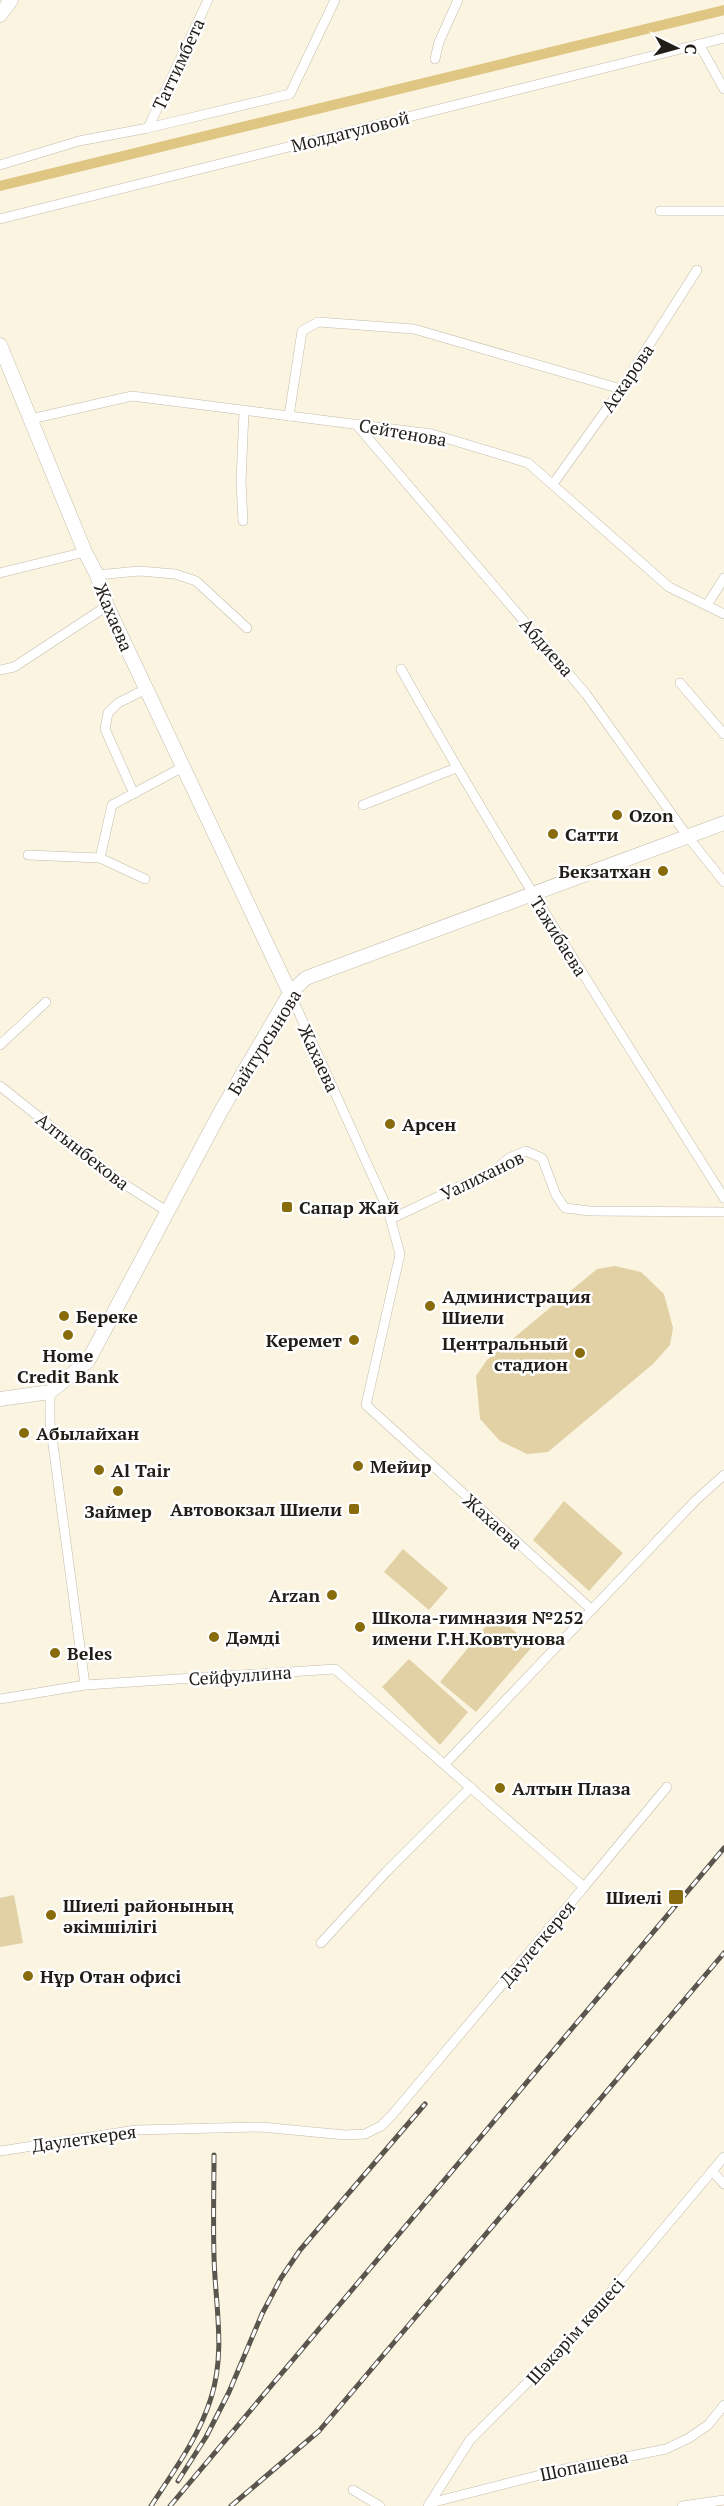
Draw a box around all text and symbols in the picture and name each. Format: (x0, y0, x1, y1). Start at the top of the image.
street label: Таттимбета (146, 14, 210, 114)
north arrow (646, 18, 706, 78)
text: С (680, 43, 702, 55)
street label: Молдагуловой (288, 105, 412, 157)
street label: Аскарова (595, 339, 659, 417)
street label: Сейтенова (357, 412, 449, 452)
street label: Жахаева (89, 579, 139, 655)
street label: Абдиева (515, 612, 579, 682)
place label: Ozon (629, 803, 674, 827)
marker: Ozon (610, 808, 624, 822)
place label: Сатти (565, 822, 618, 846)
marker: Сатти (546, 827, 560, 841)
place label: Бекзатхан (559, 859, 651, 883)
marker: Бекзатхан (656, 864, 670, 878)
street label: Тажибаева (525, 891, 593, 981)
street label: Байтурсынова (222, 985, 306, 1099)
street label: Жахаева (293, 1020, 345, 1096)
street label: Алтынбекова (31, 1107, 135, 1195)
place label: Арсен (402, 1112, 456, 1136)
marker: Арсен (383, 1117, 397, 1131)
street label: Уалиханов (437, 1145, 527, 1205)
place label: Сапар Жай (299, 1195, 399, 1219)
marker: Сапар Жай (280, 1200, 294, 1214)
place label: Администрация Шиели (442, 1284, 591, 1329)
marker: Администрация Шиели (423, 1299, 437, 1313)
place label: Береке (76, 1304, 138, 1328)
marker: Береке (57, 1309, 71, 1323)
marker: Home Credit Bank (61, 1328, 75, 1342)
place label: Керемет (266, 1328, 342, 1352)
place label: Центральный стадион (442, 1331, 568, 1376)
marker: Керемет (347, 1333, 361, 1347)
place label: Home Credit Bank (17, 1343, 119, 1388)
marker: Центральный стадион (573, 1346, 587, 1360)
place label: Абылайхан (36, 1421, 139, 1445)
marker: Абылайхан (17, 1426, 31, 1440)
place label: Мейир (370, 1454, 431, 1478)
place label: Al Tair (111, 1458, 170, 1482)
marker: Мейир (351, 1459, 365, 1473)
marker: Al Tair (92, 1463, 106, 1477)
marker: Займер (111, 1484, 125, 1498)
street label: Жахаева (458, 1488, 528, 1554)
place label: Автовокзал Шиели (170, 1497, 342, 1521)
place label: Займер (84, 1499, 152, 1523)
marker: Автовокзал Шиели (347, 1502, 361, 1516)
place label: Arzan (268, 1583, 320, 1607)
marker: Arzan (325, 1588, 339, 1602)
place label: Школа-гимназия №252 имени Г.Н.Ковтунова (372, 1605, 584, 1650)
marker: Школа-гимназия №252 имени Г.Н.Ковтунова (353, 1620, 367, 1634)
place label: Дәмді (226, 1625, 280, 1649)
marker: Дәмді (207, 1630, 221, 1644)
place label: Beles (67, 1641, 112, 1665)
marker: Beles (48, 1646, 62, 1660)
street label: Сейфуллина (188, 1659, 292, 1691)
place label: Алтын Плаза (512, 1776, 631, 1800)
marker: Алтын Плаза (493, 1781, 507, 1795)
place label: Шиелі (606, 1885, 662, 1909)
marker: Шиелі (667, 1888, 685, 1906)
place label: Шиелі районының әкімшілігі (63, 1893, 234, 1938)
street label: Даулеткерея (494, 1895, 580, 1991)
marker: Шиелі районының әкімшілігі (44, 1908, 58, 1922)
place label: Нұр Отан офисі (40, 1964, 181, 1988)
marker: Нұр Отан офисі (21, 1969, 35, 1983)
street label: Даулеткерея (30, 2119, 138, 2157)
street label: Шәкәрім көшесі (521, 2273, 629, 2389)
street label: Шопашева (538, 2444, 630, 2486)

